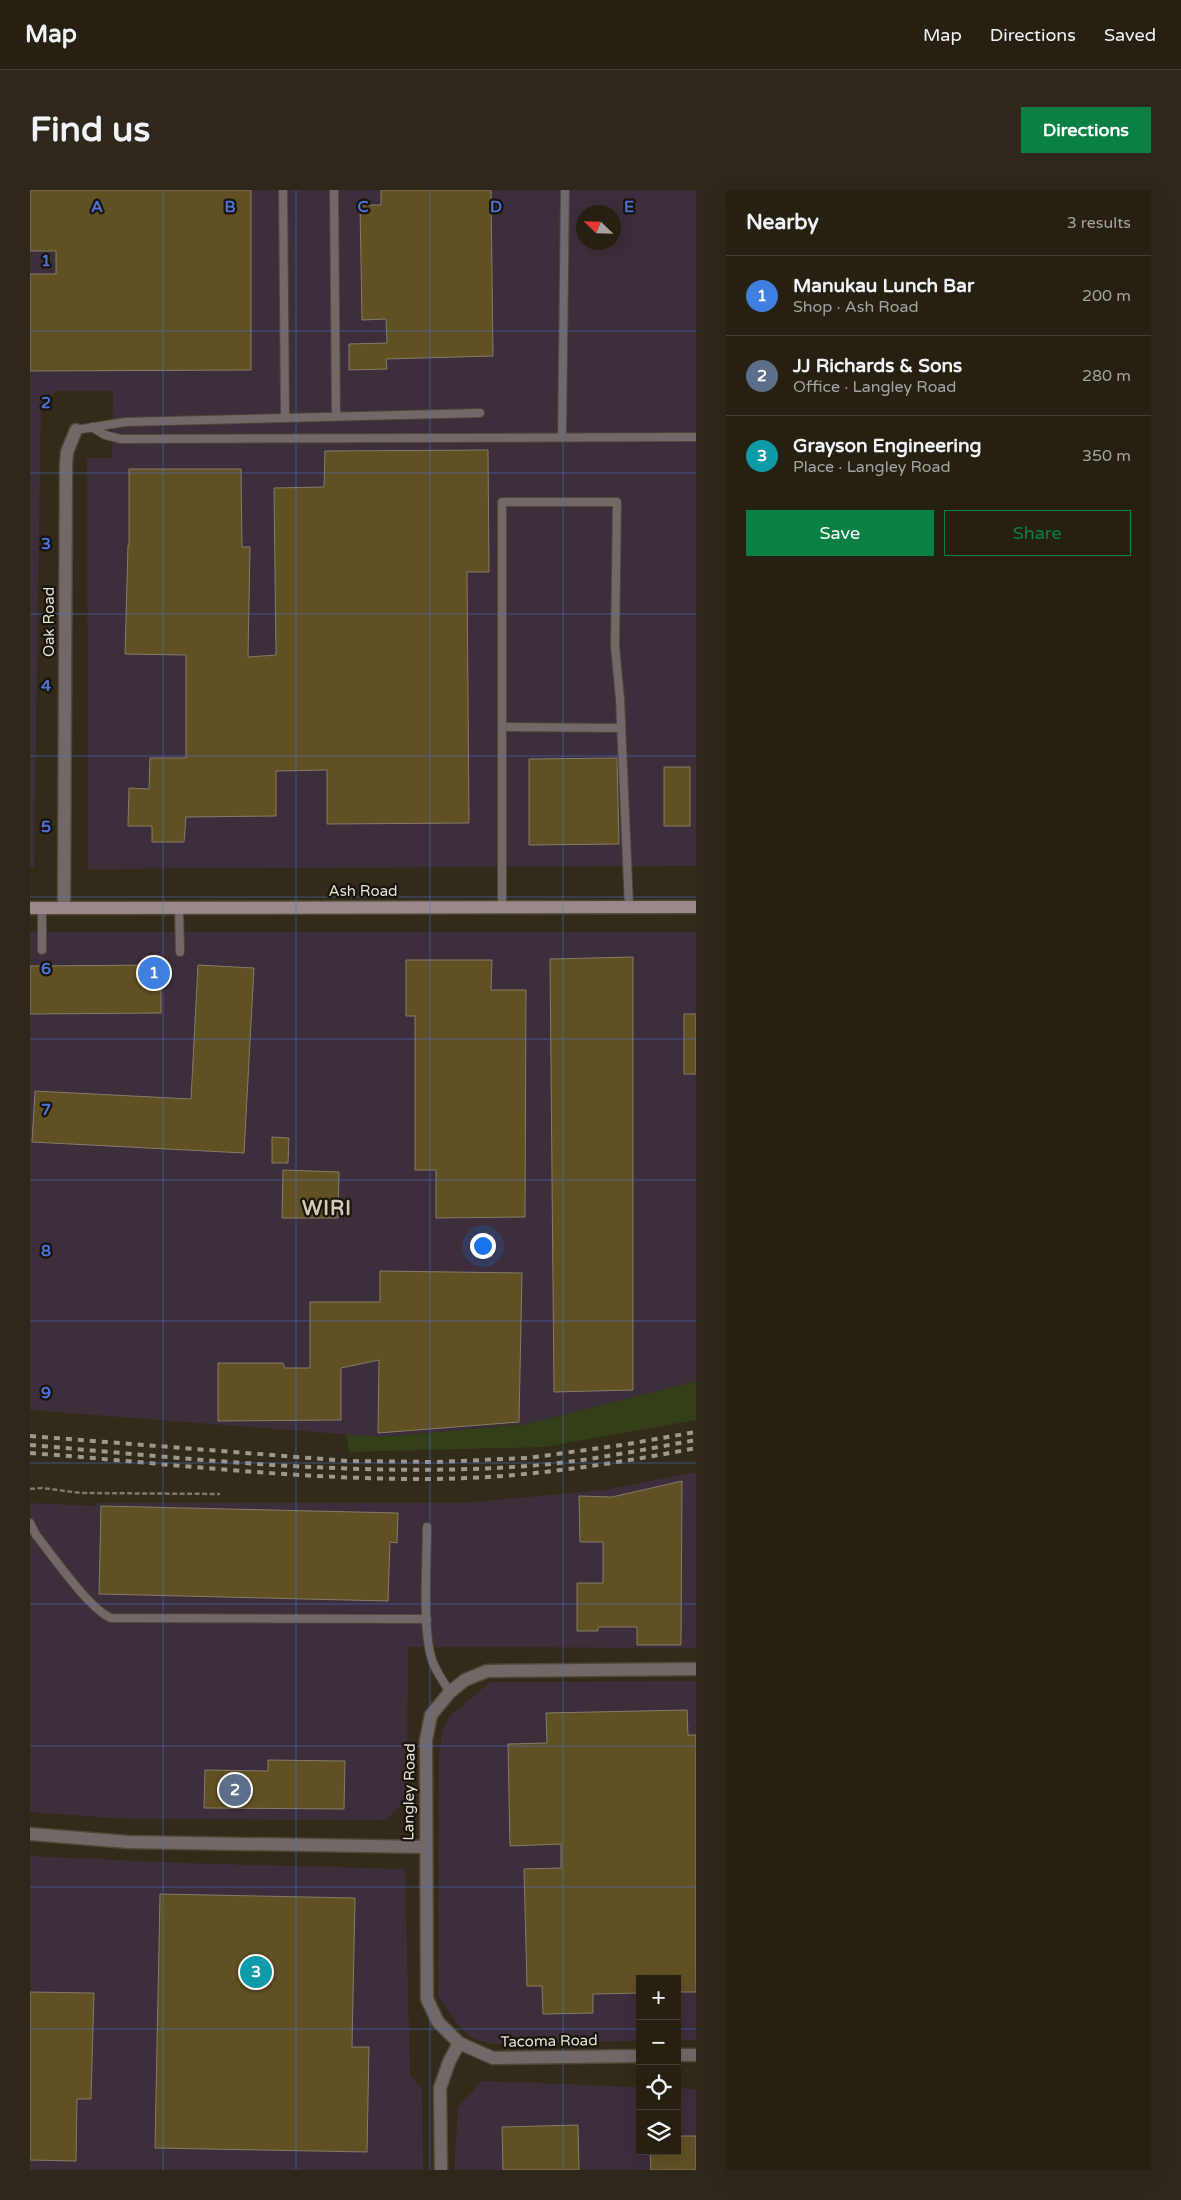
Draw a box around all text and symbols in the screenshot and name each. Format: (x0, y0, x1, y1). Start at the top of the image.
text: Map (25, 20, 77, 49)
text: Map (923, 24, 962, 46)
text: Directions (990, 24, 1076, 46)
text: Saved (1104, 24, 1156, 46)
button: Directions (1021, 107, 1151, 153)
text: Find us (30, 109, 150, 151)
text: A (91, 197, 103, 217)
text: B (224, 197, 236, 217)
text: C (357, 197, 369, 217)
text: D (490, 197, 502, 217)
text: E (624, 197, 634, 217)
north arrow (576, 205, 621, 250)
text: Nearby (746, 210, 819, 235)
text: 3 results (1067, 213, 1131, 233)
text: 1 (41, 251, 51, 271)
text: Manukau Lunch Bar (793, 275, 974, 297)
text: 1 (757, 286, 767, 306)
text: 200 m (1082, 286, 1131, 306)
text: Shop · Ash Road (793, 297, 919, 317)
text: JJ Richards & Sons (793, 355, 962, 377)
text: 2 (757, 366, 767, 386)
text: 280 m (1082, 366, 1131, 386)
text: Office · Langley Road (793, 377, 956, 397)
text: 2 (41, 393, 51, 413)
text: Grayson Engineering (793, 435, 981, 457)
text: 3 (757, 446, 767, 466)
text: 350 m (1082, 446, 1131, 466)
text: Place · Langley Road (793, 457, 951, 477)
button: Save (746, 510, 934, 556)
button: Share (944, 510, 1131, 556)
text: 3 (41, 534, 51, 554)
street label: Oak Road (40, 587, 58, 657)
text: 4 (41, 676, 51, 696)
text: 5 (41, 817, 51, 837)
street label: Ash Road (328, 882, 398, 900)
pin: 1 (138, 954, 170, 992)
text: 6 (41, 959, 51, 979)
text: 7 (41, 1100, 51, 1120)
district label: WIRI (302, 1197, 352, 1221)
your location (470, 1233, 496, 1259)
text: 8 (41, 1241, 51, 1261)
text: 9 (41, 1383, 51, 1403)
street label: Langley Road (399, 1743, 419, 1841)
pin: 2 (219, 1771, 251, 1809)
pin: 3 (240, 1953, 272, 1991)
map controls (636, 1975, 681, 2155)
button: + (636, 1975, 681, 2020)
button: − (636, 2020, 681, 2065)
street label: Tacoma Road (500, 2031, 598, 2051)
button: locate (636, 2065, 681, 2110)
button: layers (636, 2110, 681, 2155)

